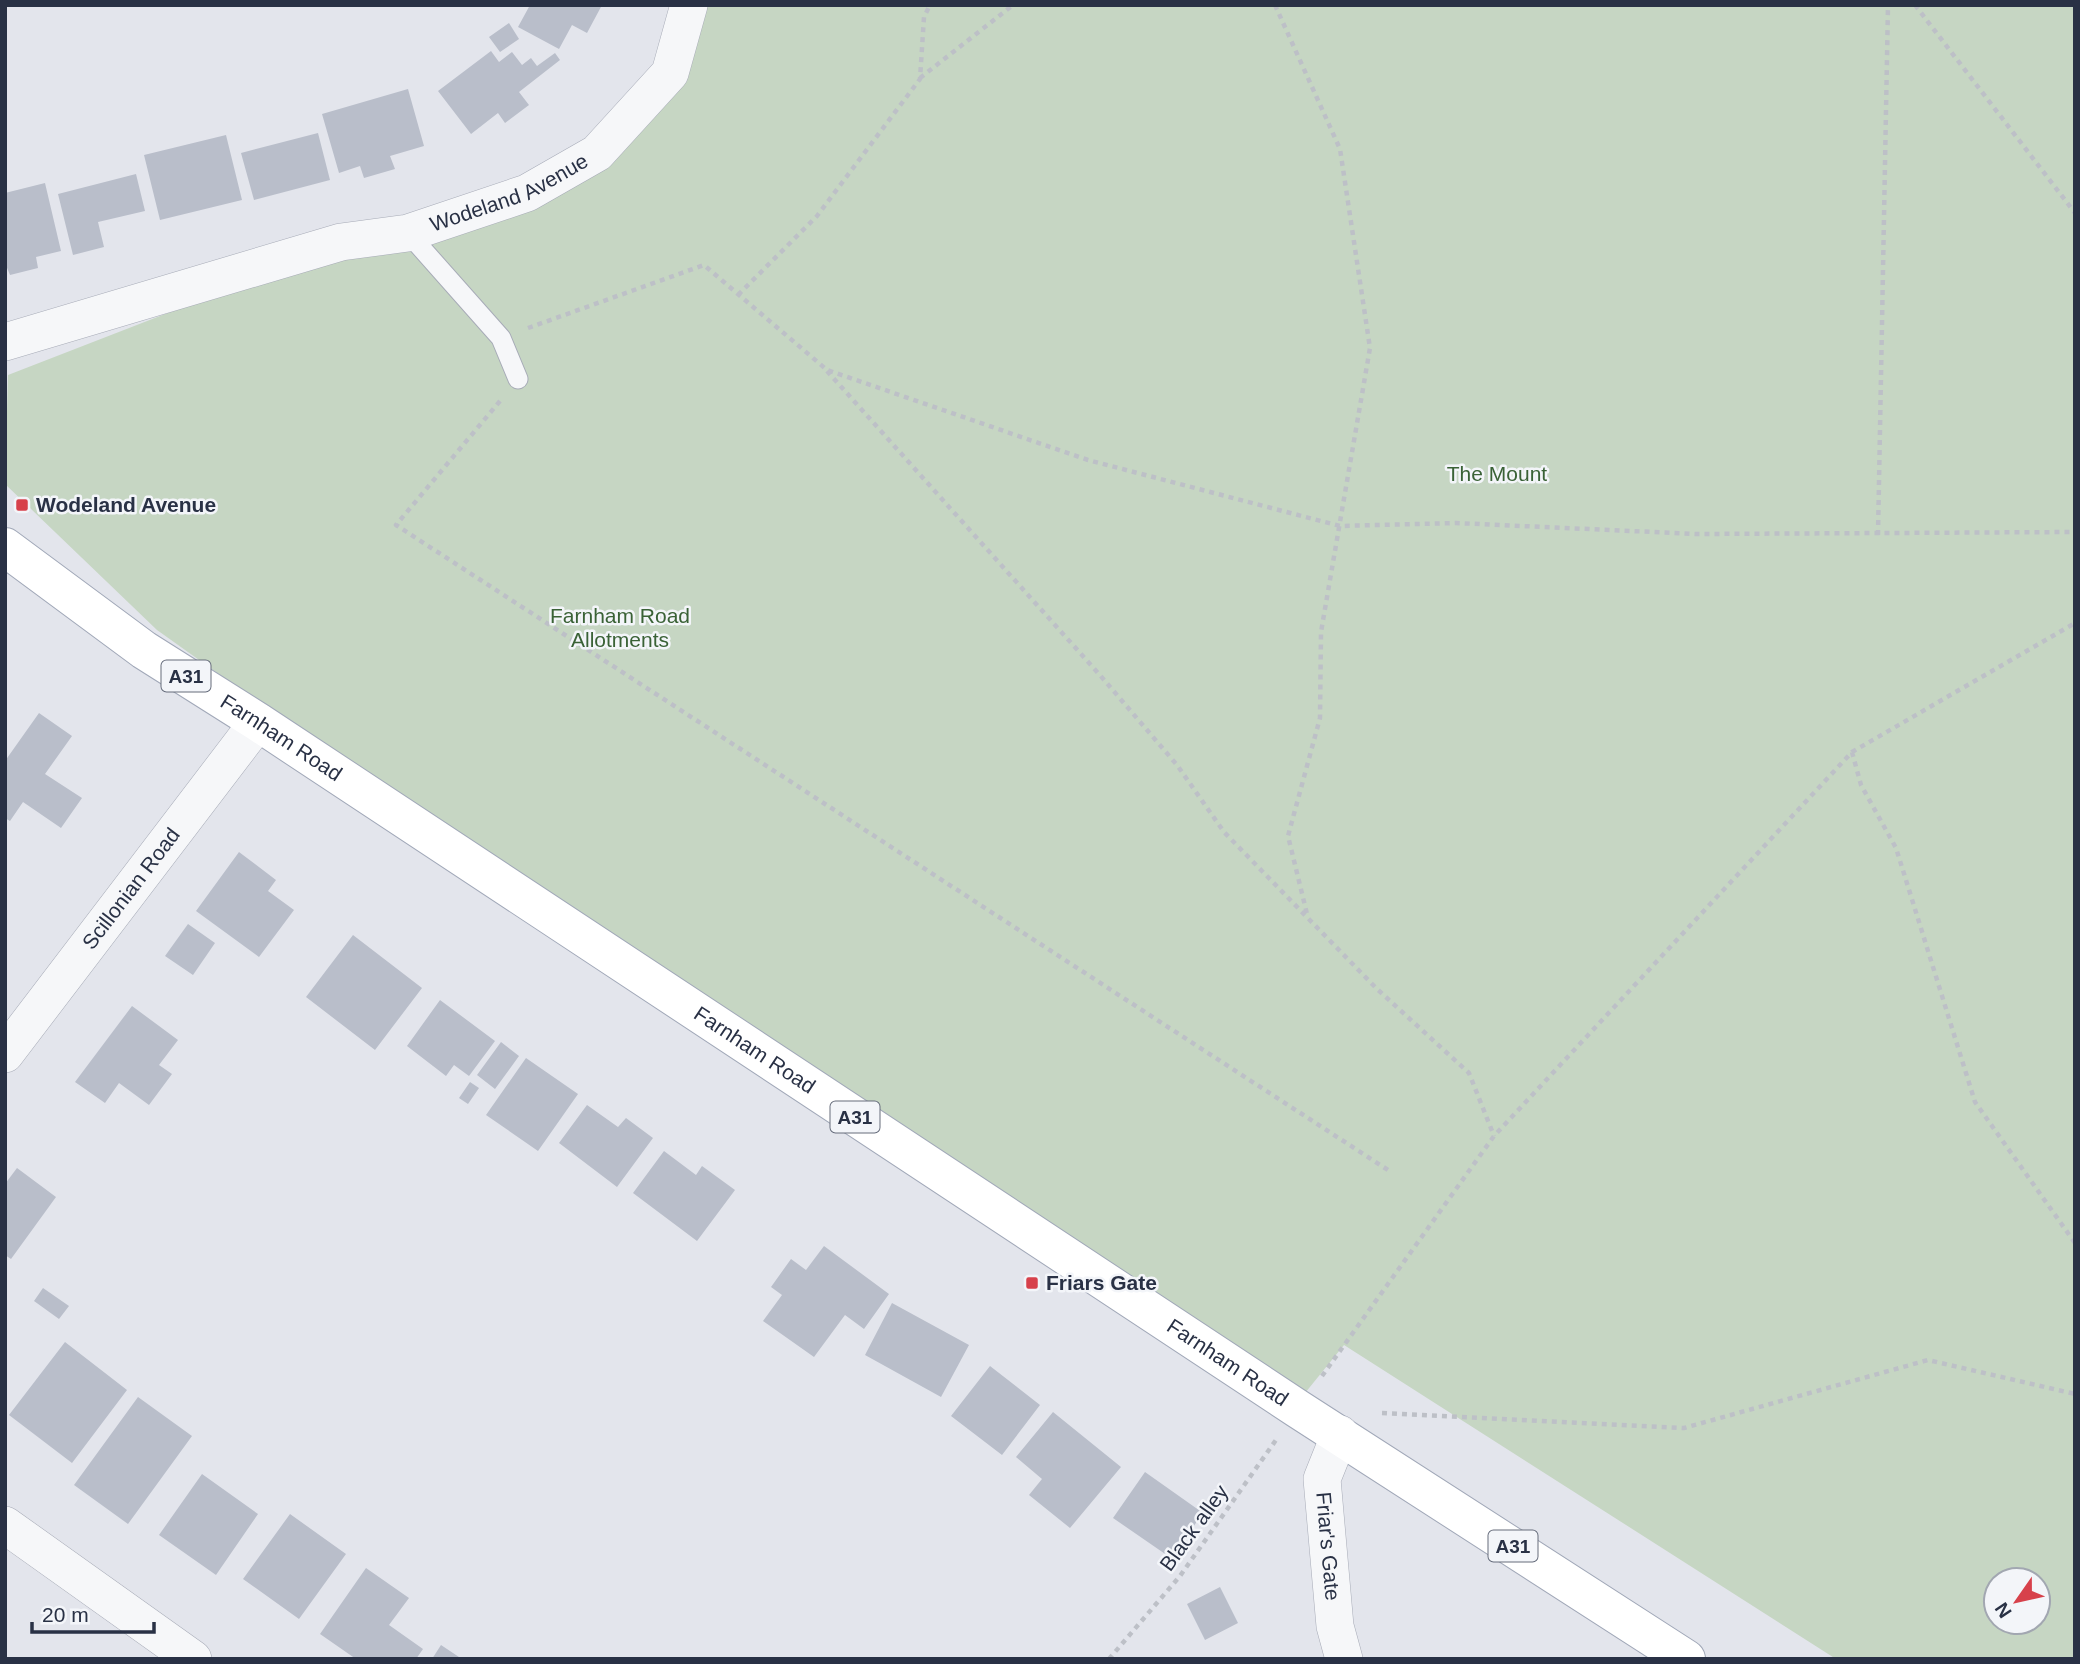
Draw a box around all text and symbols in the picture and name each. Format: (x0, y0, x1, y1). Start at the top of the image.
street label: Wodeland Avenue (427, 149, 592, 236)
park label: The Mount (1447, 462, 1547, 485)
place label: Wodeland Avenue (36, 493, 216, 516)
marker: Wodeland Avenue (14, 497, 30, 513)
park label: Farnham Road Allotments (550, 604, 690, 651)
road number: A31 (162, 660, 210, 692)
street label: Farnham Road (217, 689, 347, 785)
street label: Scillonian Road (77, 823, 184, 953)
street label: Farnham Road (690, 1001, 820, 1098)
road number: A31 (830, 1102, 880, 1133)
place label: Friars Gate (1046, 1271, 1157, 1294)
marker: Friars Gate (1024, 1275, 1040, 1291)
street label: Farnham Road (1163, 1314, 1293, 1410)
street label: Black alley (1155, 1480, 1233, 1575)
street label: Friar's Gate (1312, 1491, 1345, 1602)
road number: A31 (1488, 1530, 1538, 1562)
north arrow (1982, 1566, 2052, 1636)
scale bar (32, 1590, 154, 1634)
text: N (1991, 1599, 2016, 1622)
text: 20 m (42, 1603, 89, 1626)

